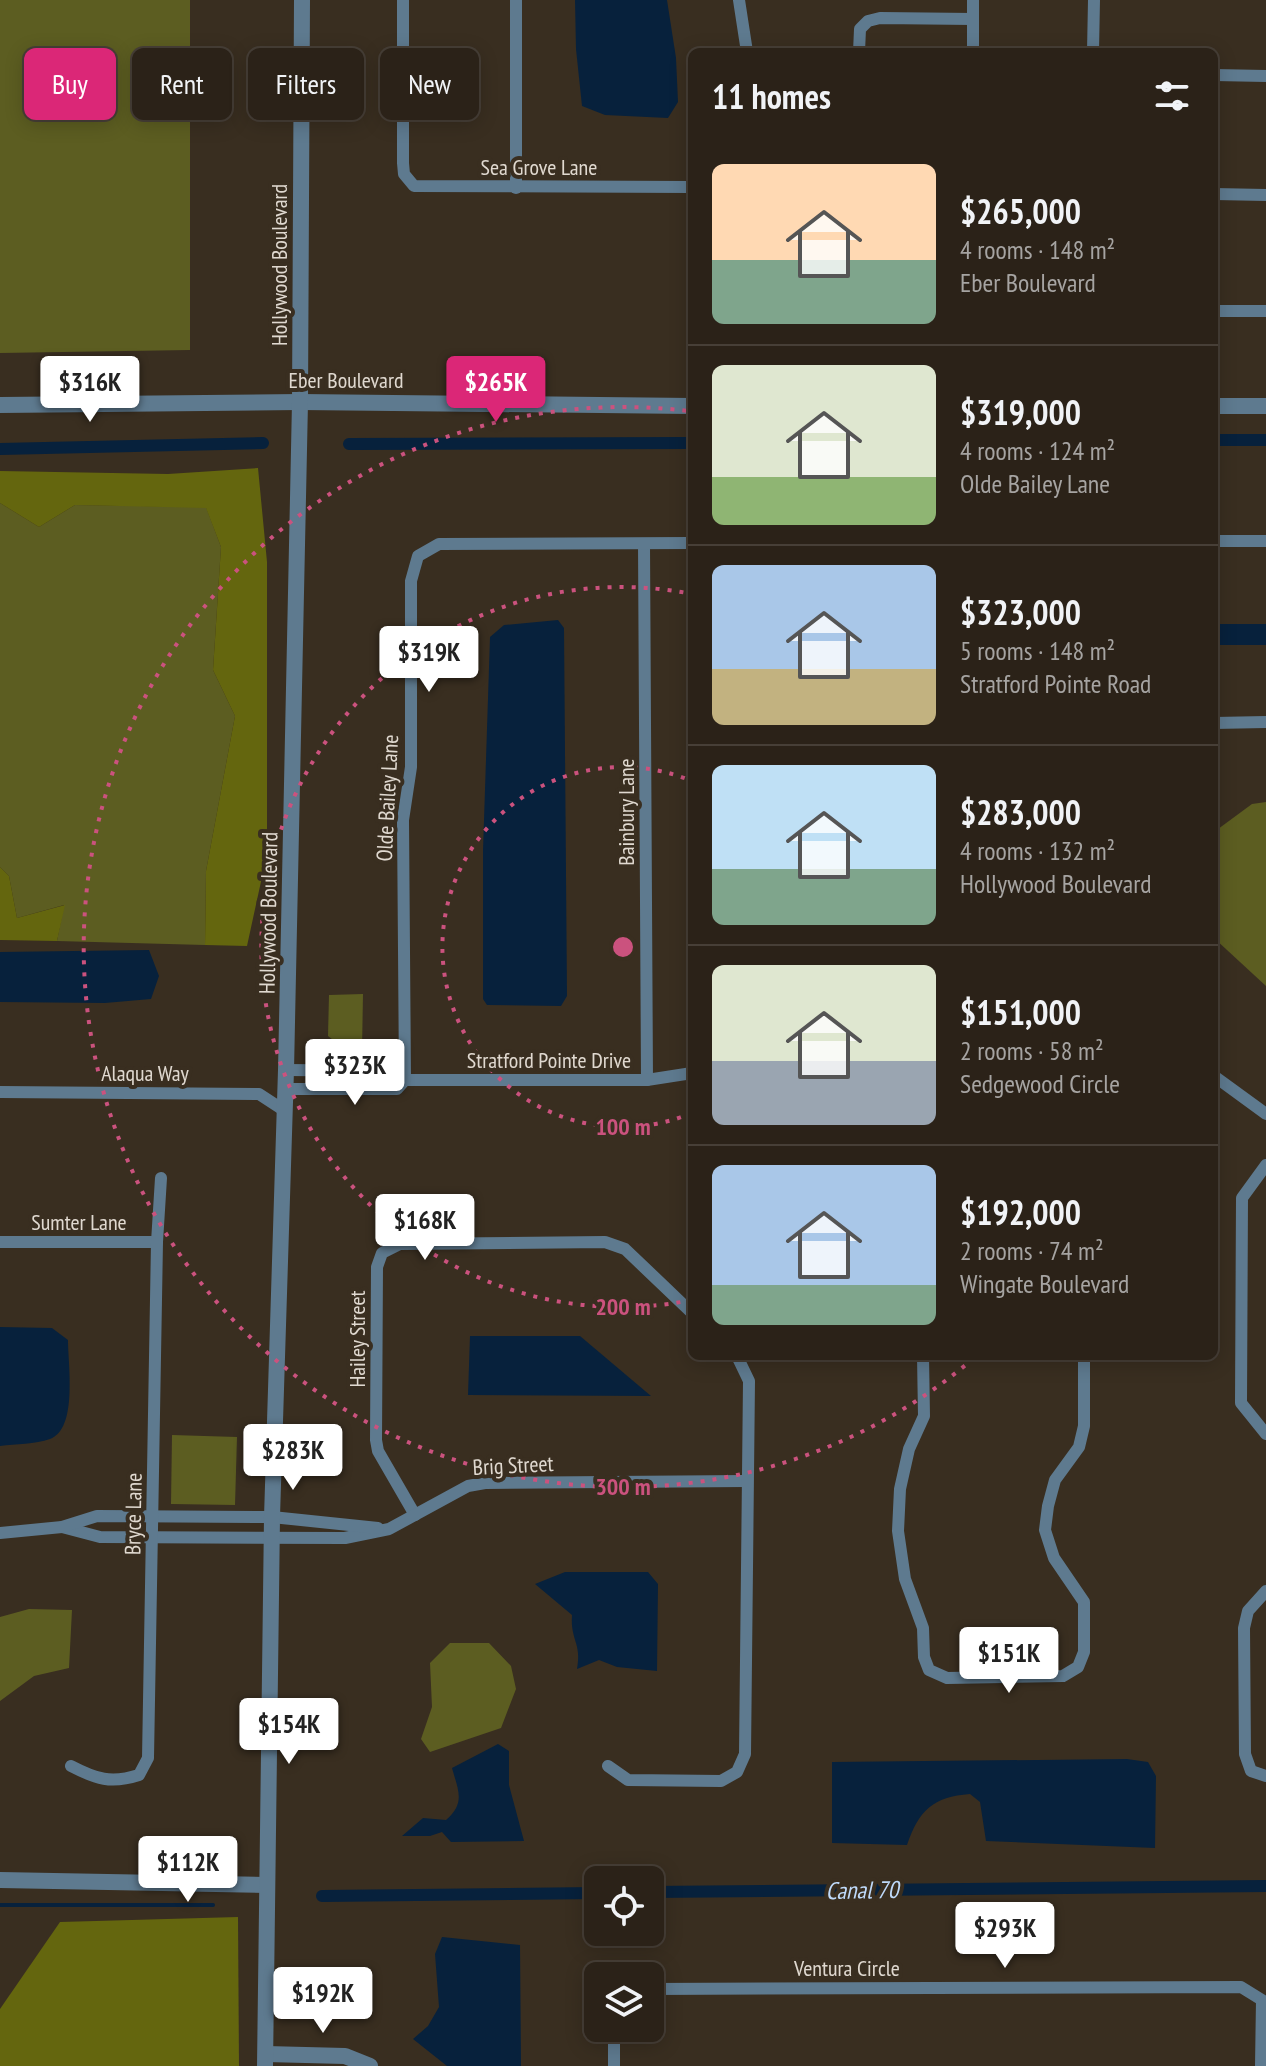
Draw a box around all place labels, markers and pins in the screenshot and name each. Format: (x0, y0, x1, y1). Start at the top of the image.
pin: $316K (34, 356, 146, 424)
pin: $265K (440, 356, 552, 424)
pin: $319K (373, 626, 485, 694)
centre of rings (609, 933, 637, 961)
pin: $323K (299, 1039, 411, 1107)
pin: $168K (369, 1194, 481, 1262)
pin: $283K (237, 1424, 349, 1492)
pin: $151K (953, 1627, 1065, 1695)
pin: $154K (233, 1698, 345, 1766)
pin: $112K (132, 1836, 244, 1904)
pin: $293K (949, 1902, 1061, 1970)
pin: $192K (267, 1967, 379, 2035)

